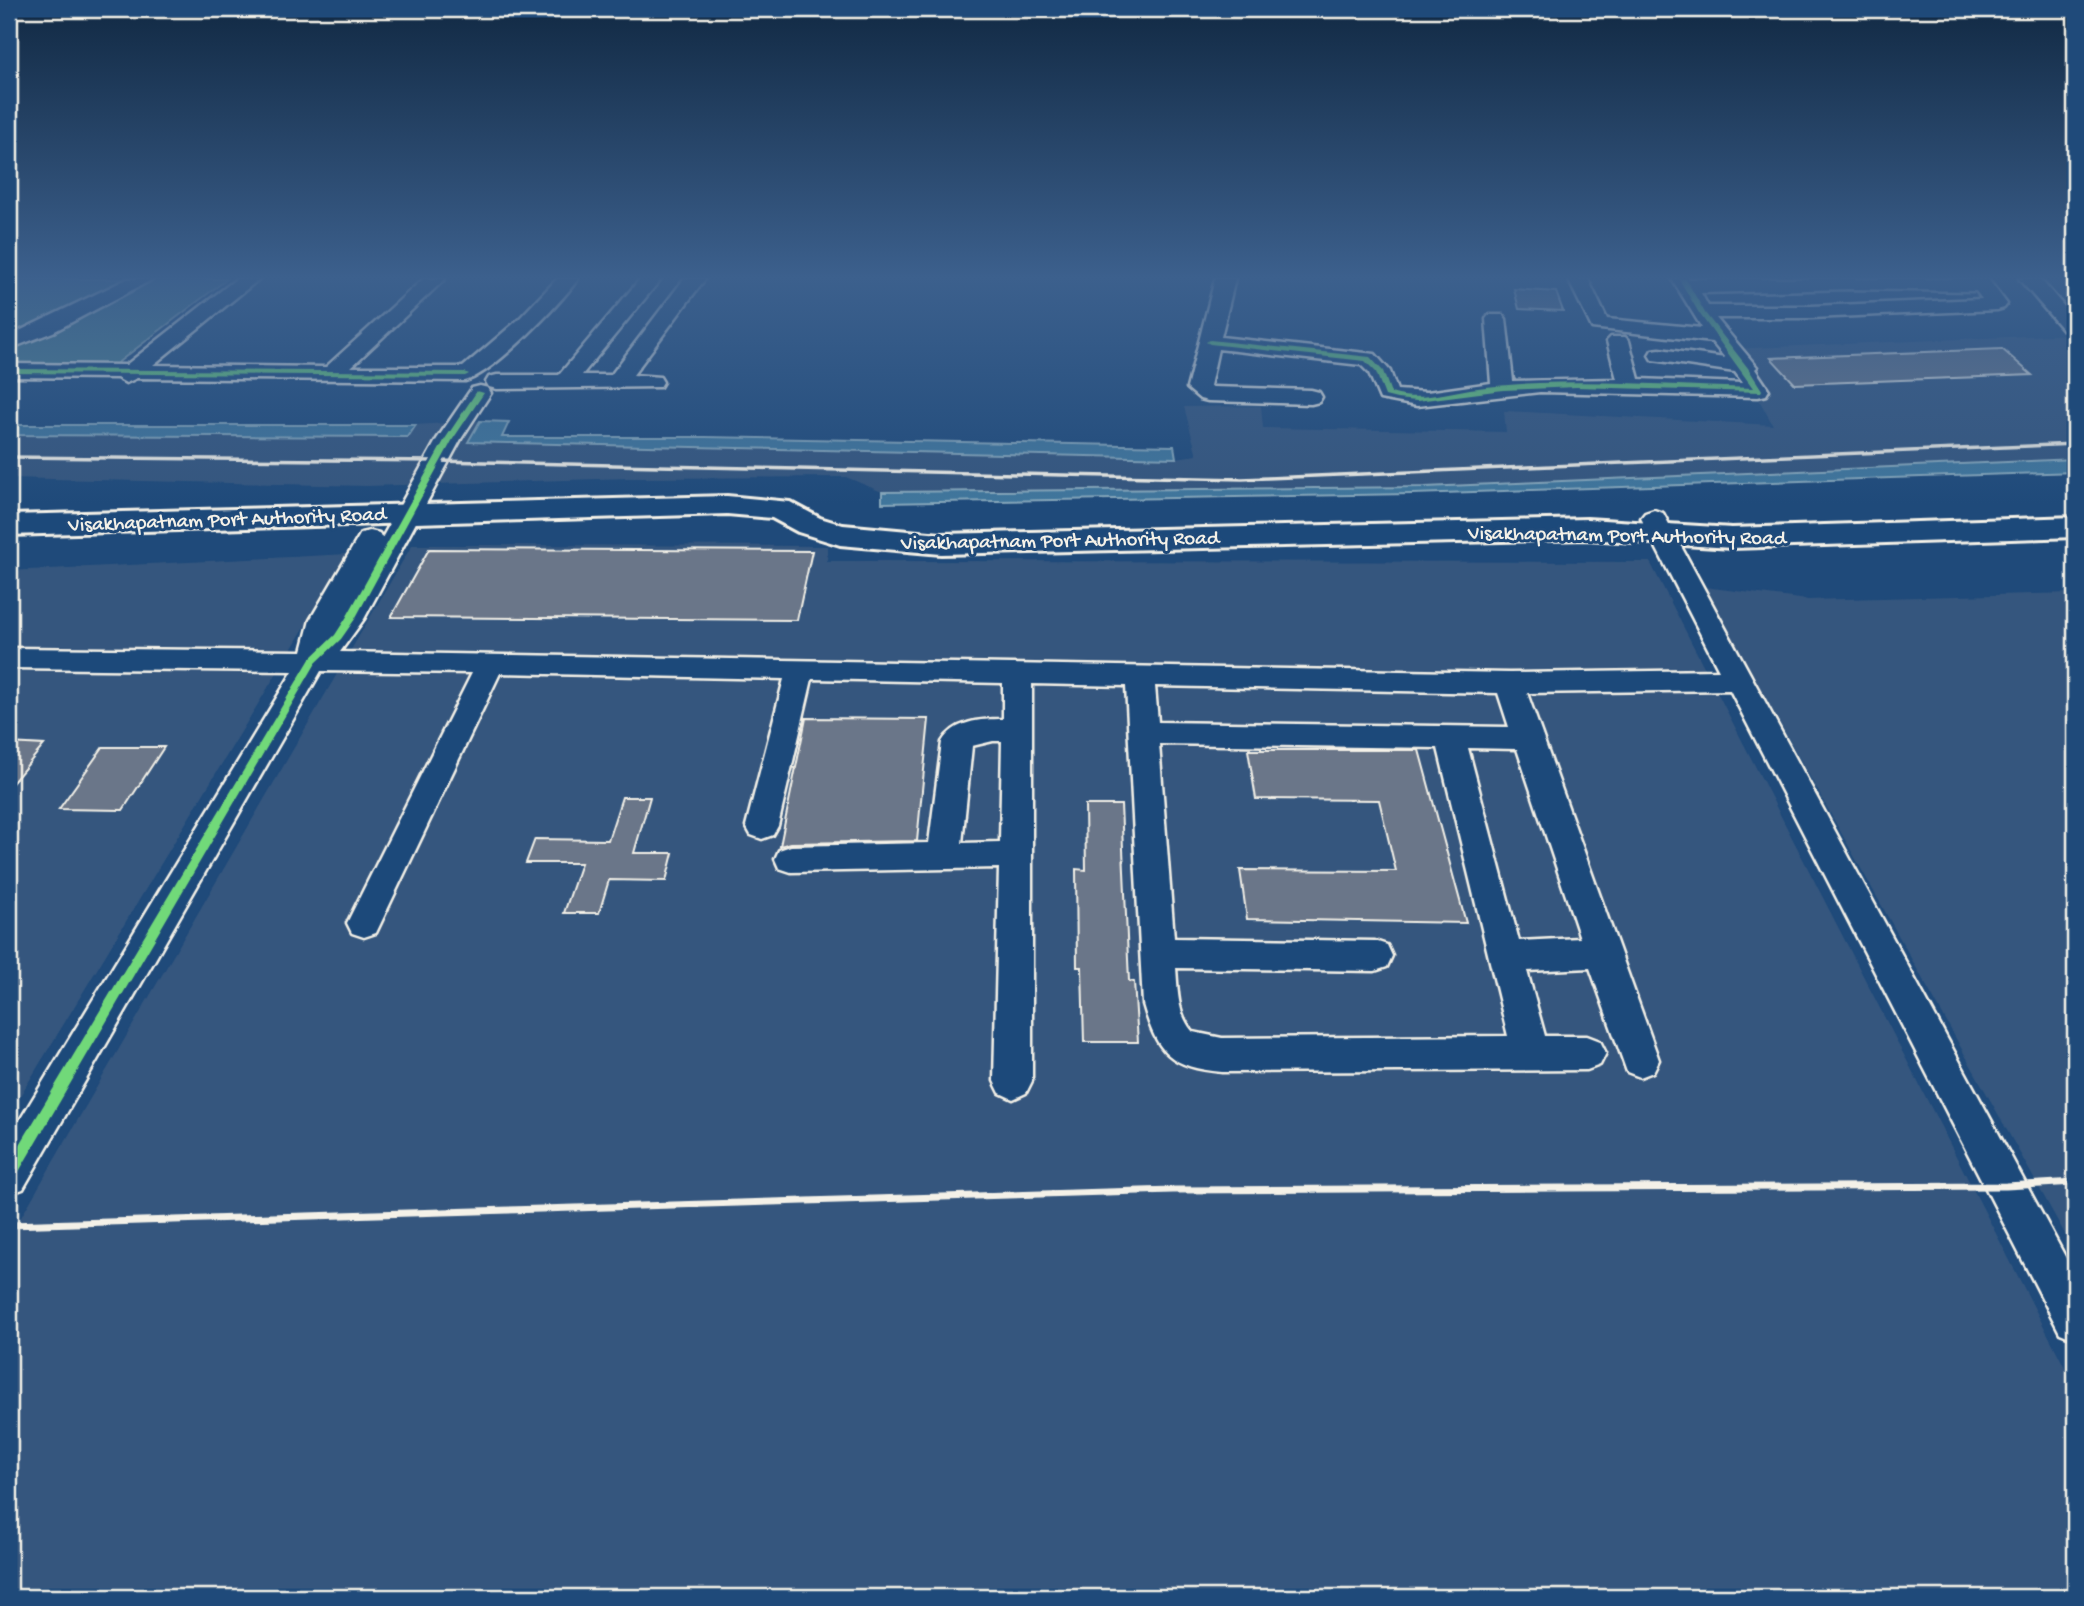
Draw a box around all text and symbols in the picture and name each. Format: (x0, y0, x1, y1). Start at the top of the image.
street label: Visakhapatnam Port Authority Road (67, 503, 388, 540)
street label: Visakhapatnam Port Authority Road (1467, 522, 1788, 553)
street label: Visakhapatnam Port Authority Road (900, 527, 1221, 558)

